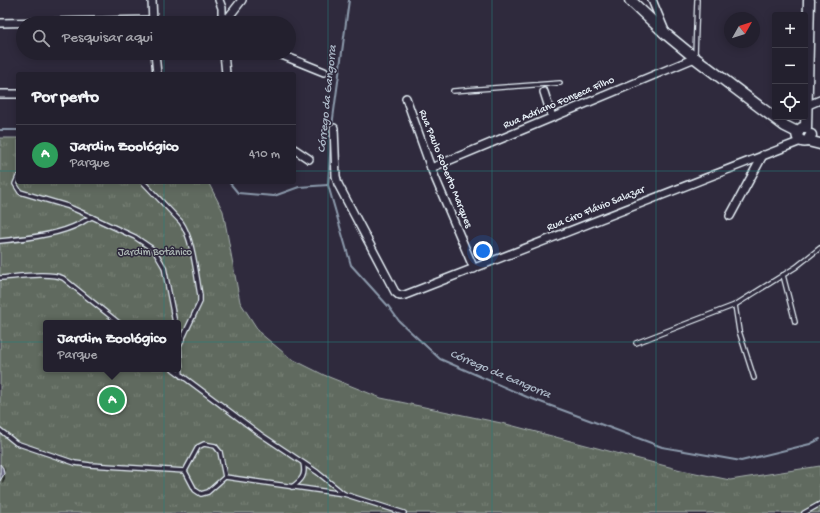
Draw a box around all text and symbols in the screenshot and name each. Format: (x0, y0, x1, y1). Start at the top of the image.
north arrow (724, 12, 760, 48)
map controls (772, 12, 808, 120)
button: + (772, 12, 808, 48)
search box (16, 16, 296, 60)
icon: search (30, 27, 52, 49)
text: Pesquisar aqui (62, 29, 153, 47)
water label: Córrego da Gangorra (315, 43, 341, 153)
button: − (772, 48, 808, 84)
street label: Rua Adriano Fonseca Filho (502, 74, 617, 132)
button: locate (772, 84, 808, 120)
text: Por perto (32, 88, 99, 108)
street label: Rua Paulo Roberto Marques (416, 108, 475, 231)
text: Jardim Zoológico (70, 138, 179, 156)
text: A (41, 147, 49, 162)
text: 410 m (249, 147, 280, 162)
text: Parque (70, 156, 110, 171)
street label: Rua Ciro Flávio Salazar (545, 183, 648, 234)
your location (473, 241, 493, 261)
park label: Jardim Botânico (118, 247, 192, 259)
popup (43, 320, 181, 372)
text: Jardim Zoológico (58, 330, 166, 348)
water label: Córrego da Gangorra (448, 347, 554, 403)
text: Parque (58, 348, 97, 363)
pin: A (99, 385, 125, 415)

